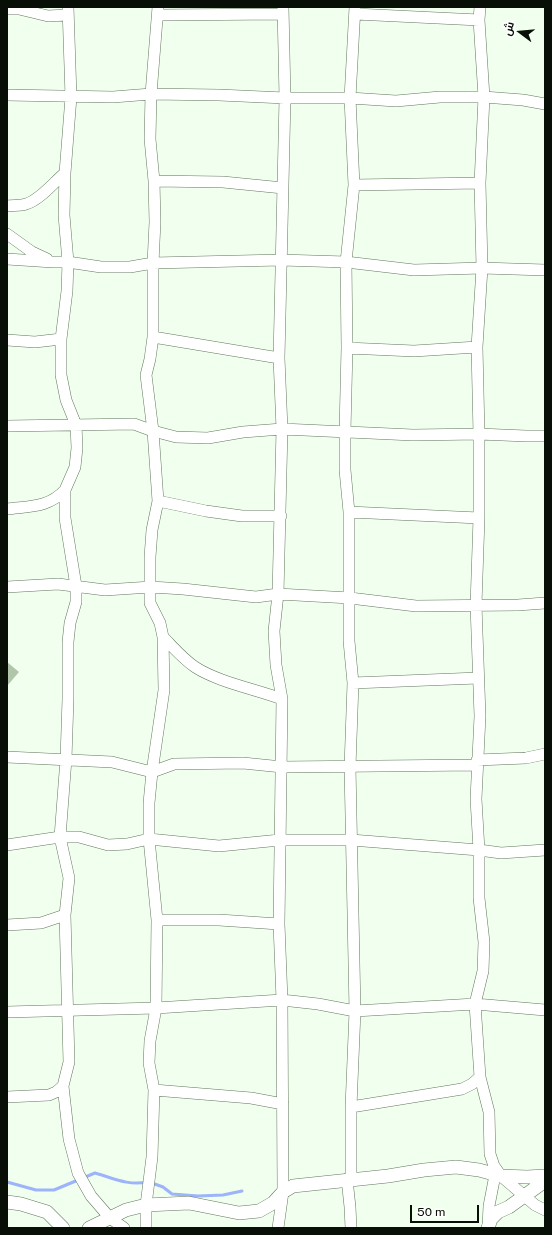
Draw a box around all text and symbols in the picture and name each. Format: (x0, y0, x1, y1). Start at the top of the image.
north arrow (500, 12, 540, 52)
text: ش (501, 20, 516, 37)
scale bar (412, 1197, 481, 1223)
text: 50 m (417, 1205, 445, 1219)

